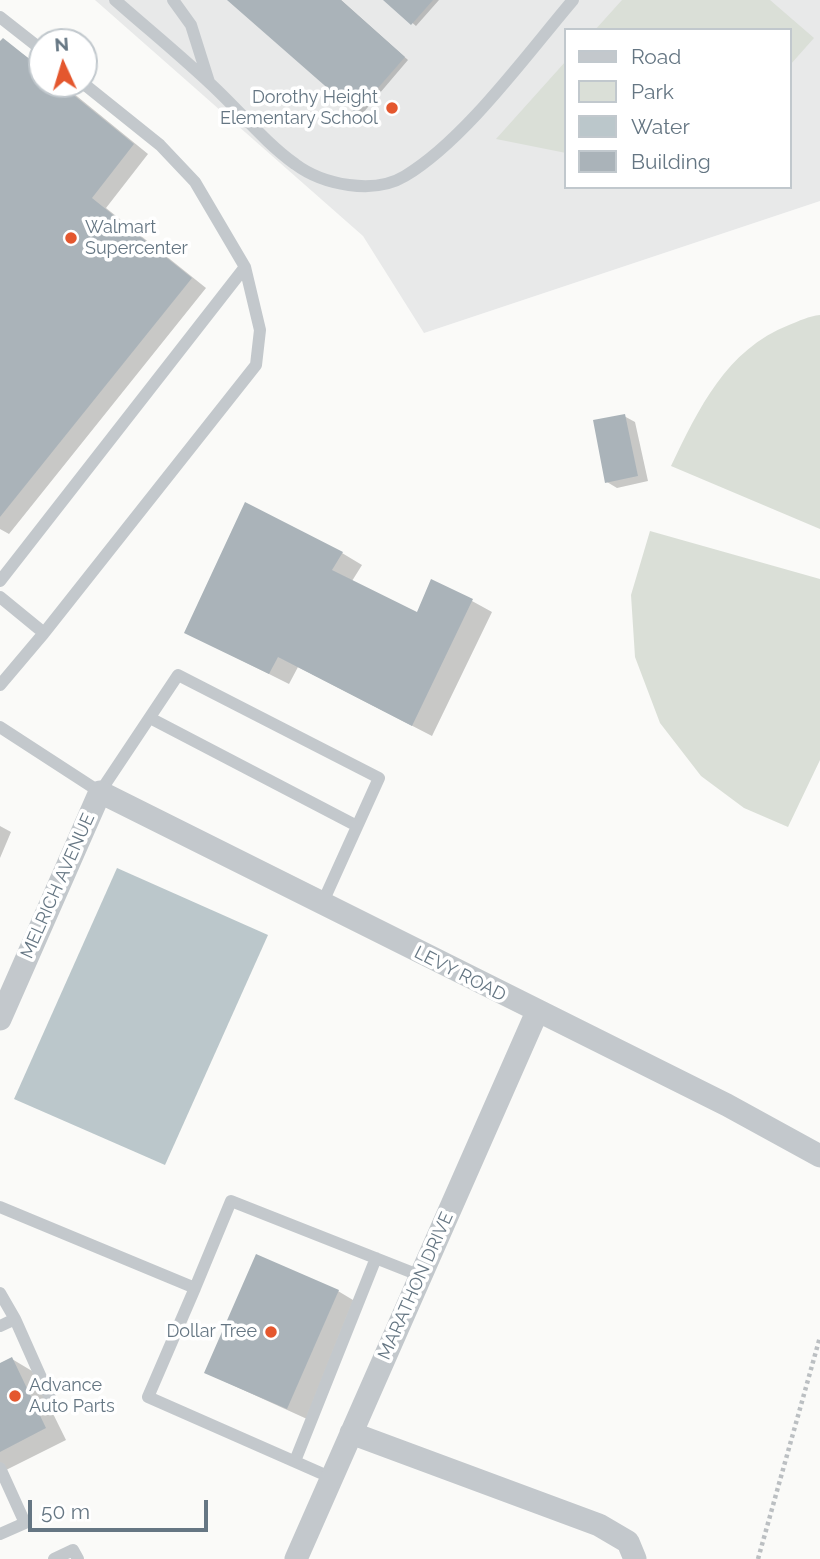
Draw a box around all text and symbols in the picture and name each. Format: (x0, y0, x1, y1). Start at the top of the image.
north arrow (28, 28, 98, 98)
legend (564, 28, 792, 189)
text: N (54, 33, 70, 56)
text: Road (631, 44, 681, 69)
text: Park (631, 79, 674, 104)
place label: Dorothy Height Elementary School (220, 87, 378, 130)
marker: Dorothy Height Elementary School (384, 100, 400, 116)
text: Water (631, 114, 690, 139)
text: Building (631, 149, 711, 174)
place label: Walmart Supercenter (85, 217, 188, 260)
marker: Walmart Supercenter (63, 230, 79, 246)
street label: MELRICH AVENUE (16, 810, 100, 962)
street label: LEVY ROAD (411, 942, 509, 1006)
street label: MARATHON DRIVE (374, 1209, 458, 1363)
place label: Dollar Tree (166, 1321, 257, 1343)
marker: Dollar Tree (263, 1324, 279, 1340)
place label: Advance Auto Parts (29, 1375, 115, 1418)
marker: Advance Auto Parts (7, 1388, 23, 1404)
scale bar (32, 1486, 212, 1530)
text: 50 m (41, 1499, 90, 1524)

